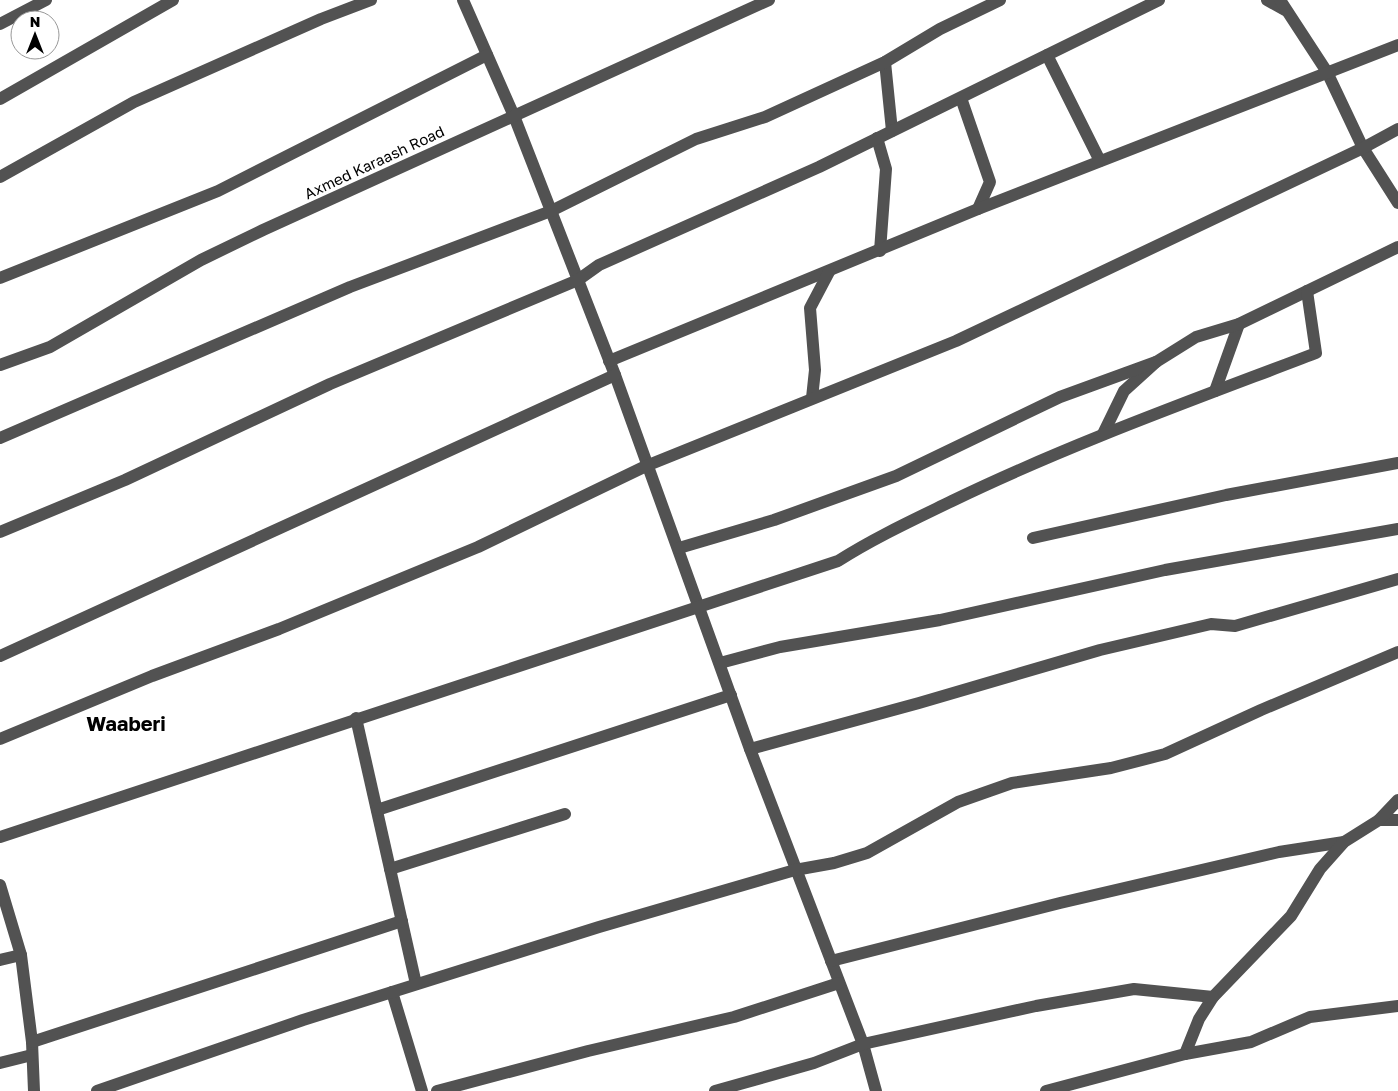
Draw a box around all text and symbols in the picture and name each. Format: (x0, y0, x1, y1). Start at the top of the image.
north arrow (10, 10, 60, 60)
text: N (30, 13, 40, 30)
street label: Axmed Karaash Road (301, 122, 447, 202)
district label: Waaberi (86, 711, 166, 735)

